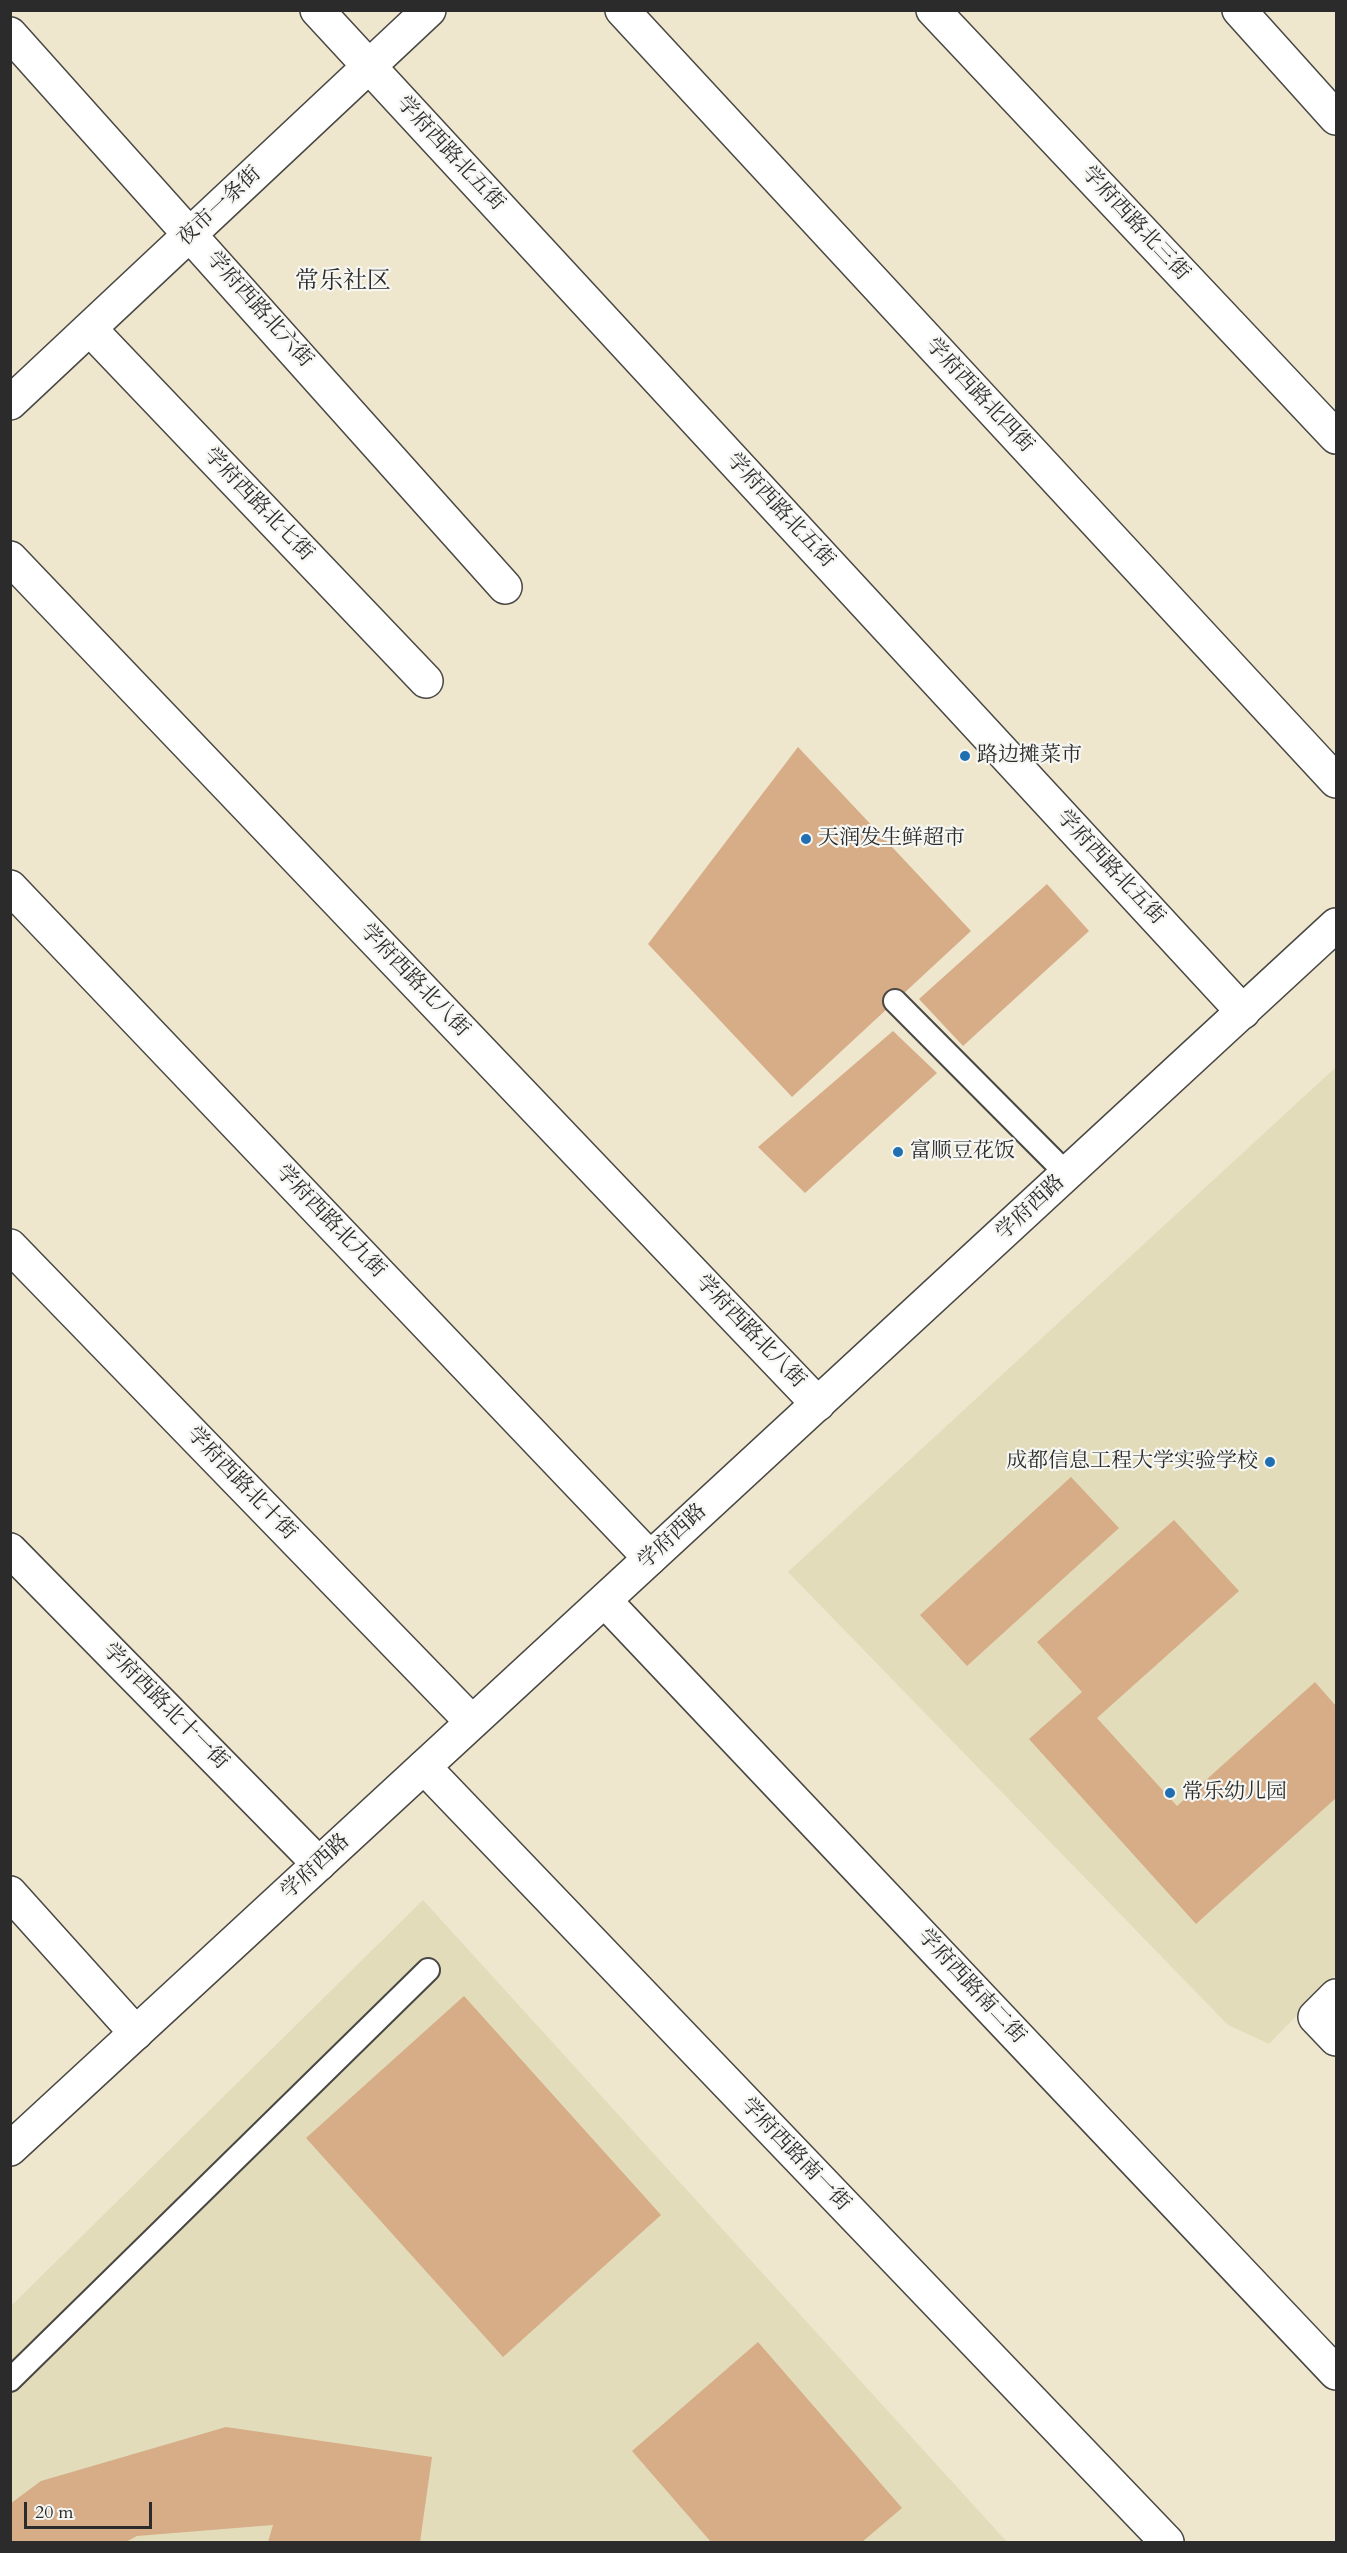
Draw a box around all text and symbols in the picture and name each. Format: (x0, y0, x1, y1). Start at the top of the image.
street label: 学府西路北五街 (391, 92, 509, 216)
street label: 夜市一条街 (173, 162, 267, 252)
street label: 学府西路北三街 (1076, 162, 1194, 286)
street label: 学府西路北六街 (200, 247, 318, 373)
district label: 常乐社区 (295, 268, 391, 296)
street label: 学府西路北四街 (920, 334, 1038, 458)
street label: 学府西路北七街 (198, 443, 318, 567)
street label: 学府西路北五街 (721, 449, 839, 573)
place label: 路边摊菜市 (977, 743, 1082, 769)
marker: 路边摊菜市 (958, 749, 972, 763)
street label: 学府西路北五街 (1051, 806, 1169, 930)
place label: 天润发生鲜超市 (818, 826, 965, 852)
marker: 天润发生鲜超市 (799, 832, 813, 846)
street label: 学府西路北八街 (354, 919, 474, 1043)
place label: 富顺豆花饭 (910, 1139, 1015, 1165)
marker: 富顺豆花饭 (891, 1145, 905, 1159)
street label: 学府西路北九街 (270, 1160, 390, 1284)
street label: 学府西路 (992, 1170, 1070, 1246)
street label: 学府西路北八街 (690, 1270, 810, 1394)
street label: 学府西路北十街 (181, 1422, 301, 1546)
place label: 成都信息工程大学实验学校 (1006, 1449, 1258, 1475)
marker: 成都信息工程大学实验学校 (1263, 1455, 1277, 1469)
street label: 学府西路 (634, 1499, 712, 1575)
street label: 学府西路北十一街 (97, 1639, 233, 1775)
place label: 常乐幼儿园 (1182, 1780, 1287, 1806)
marker: 常乐幼儿园 (1163, 1786, 1177, 1800)
street label: 学府西路 (277, 1829, 355, 1905)
street label: 学府西路南二街 (912, 1925, 1030, 2049)
street label: 学府西路南一街 (735, 2093, 855, 2217)
scale bar (27, 2490, 154, 2528)
text: 20 m (35, 2500, 74, 2525)

